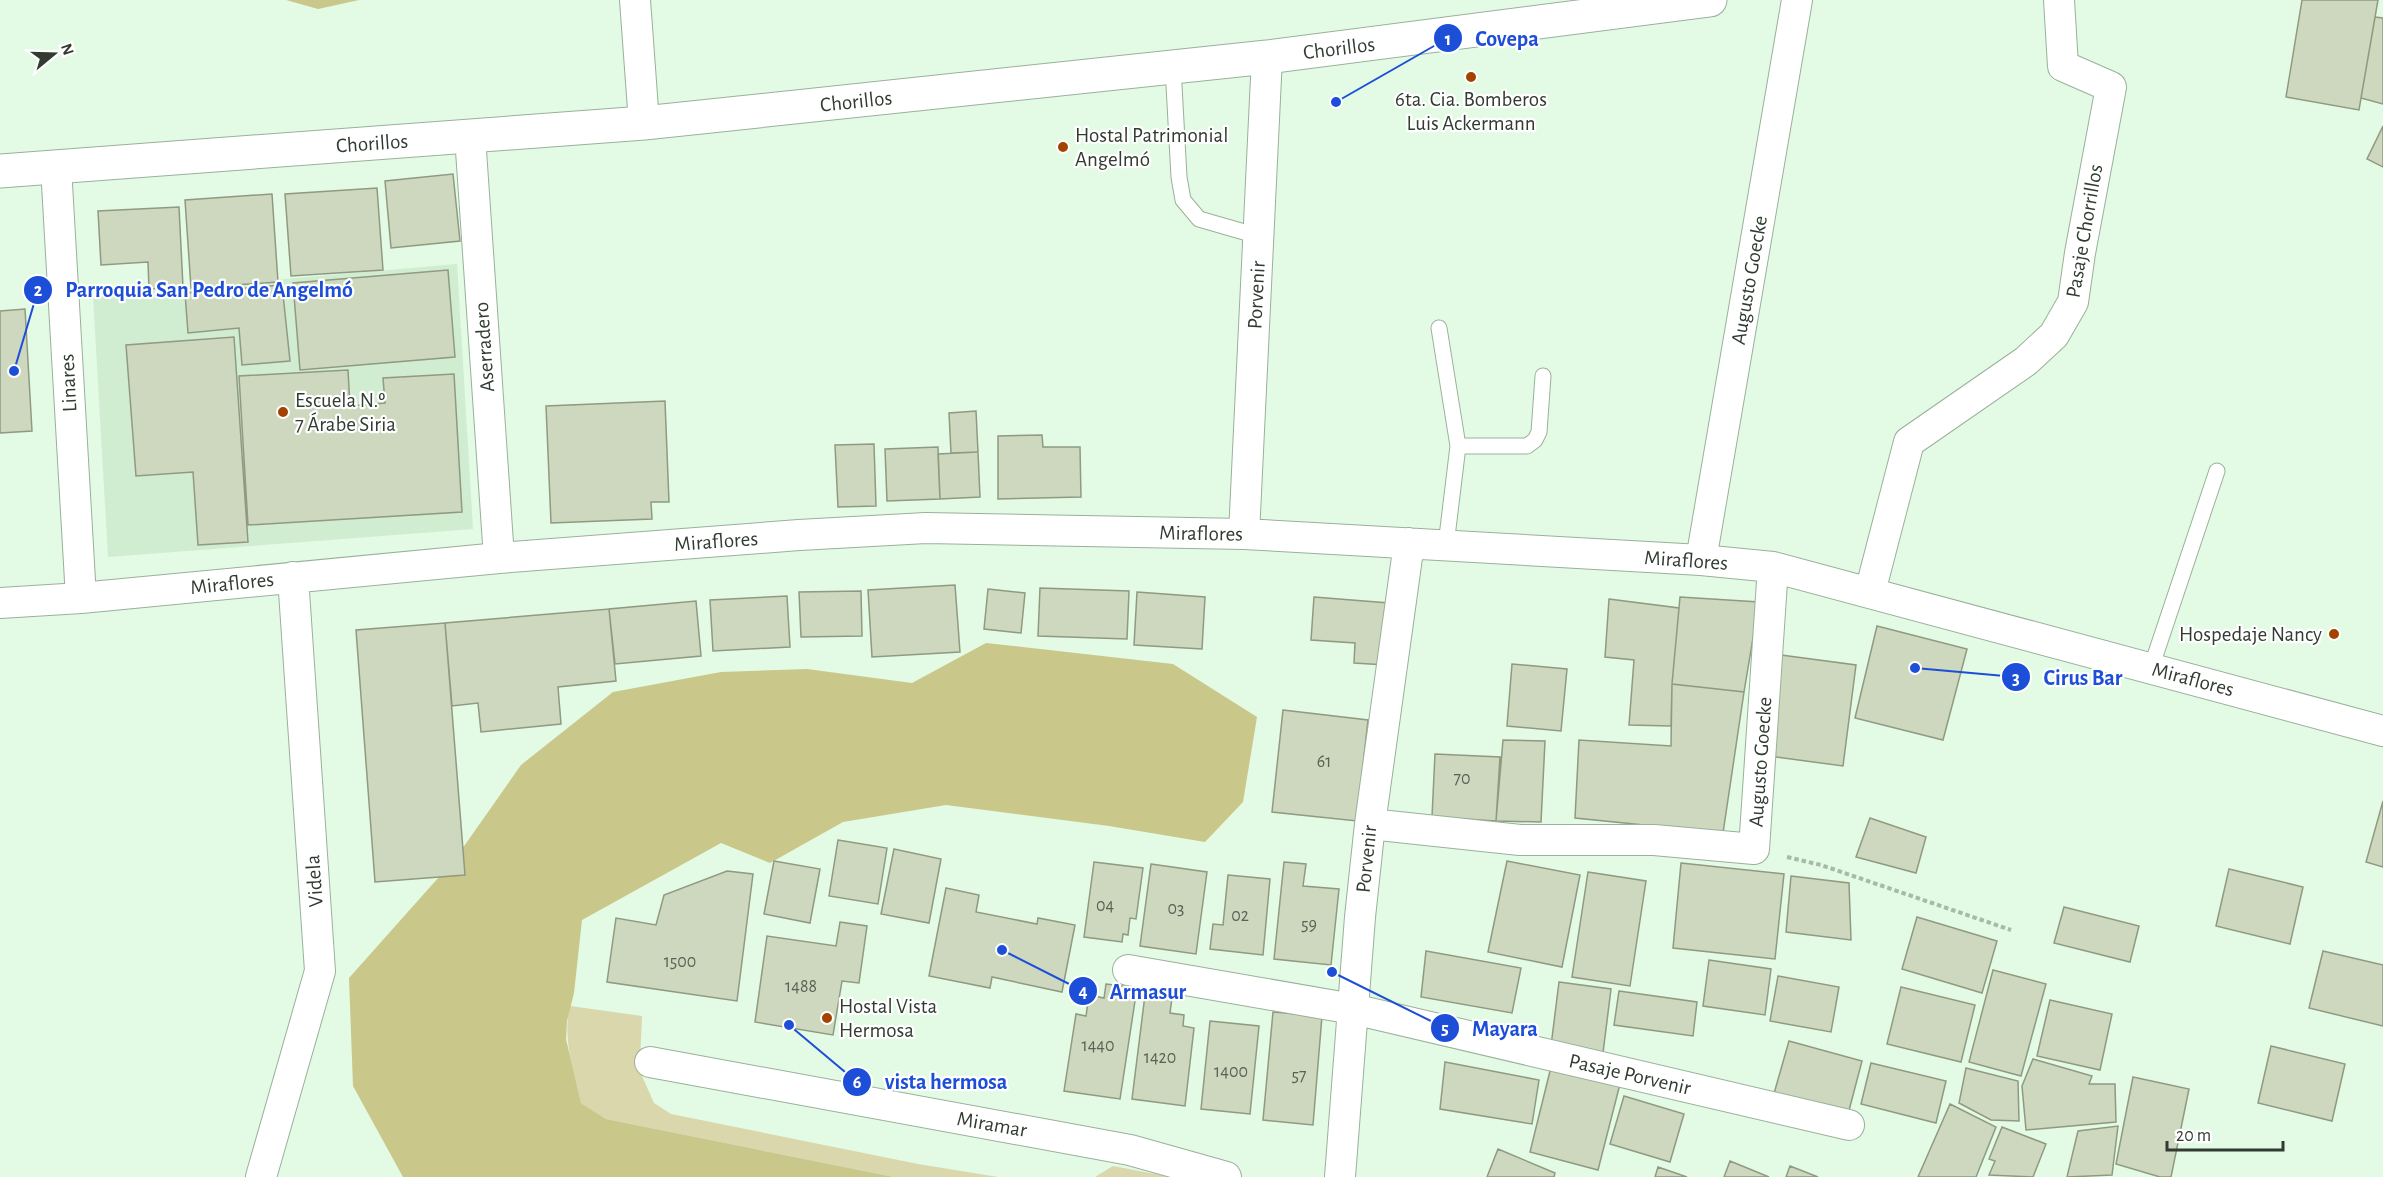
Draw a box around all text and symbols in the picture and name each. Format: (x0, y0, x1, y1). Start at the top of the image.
callout: Covepa (1433, 18, 1550, 58)
north arrow (24, 24, 84, 84)
text: Covepa (1475, 28, 1539, 50)
text: 1 (1445, 31, 1451, 49)
street label: Chorillos (1302, 34, 1376, 63)
text: N (58, 42, 77, 57)
marker: 6ta. Cia. Bomberos Luis Ackermann (1464, 70, 1478, 84)
street label: Chorillos (819, 87, 893, 116)
place label: 6ta. Cia. Bomberos Luis Ackermann (1395, 89, 1547, 134)
place label: Hostal Patrimonial Angelmó (1075, 125, 1228, 170)
street label: Chorillos (335, 131, 409, 156)
marker: Hostal Patrimonial Angelmó (1056, 140, 1070, 154)
street label: Pasaje Chorrillos (2062, 163, 2107, 300)
street label: Augusto Goecke (1728, 214, 1771, 346)
street label: Porvenir (1244, 260, 1269, 330)
callout: Parroquia San Pedro de Angelmó (23, 270, 365, 310)
text: Parroquia San Pedro de Angelmó (65, 279, 353, 301)
text: 2 (34, 282, 43, 300)
street label: Aserradero (471, 301, 498, 393)
street label: Linares (56, 353, 81, 413)
place label: Escuela N.º 7 Árabe Siria (295, 390, 396, 435)
marker: Escuela N.º 7 Árabe Siria (276, 405, 290, 419)
street label: Miraflores (1159, 522, 1243, 545)
street label: Miraflores (673, 528, 759, 555)
street label: Miraflores (1643, 547, 1729, 574)
street label: Miraflores (189, 569, 275, 598)
place label: Hospedaje Nancy (2179, 624, 2322, 645)
marker: Hospedaje Nancy (2327, 627, 2341, 641)
callout: Cirus Bar (2001, 657, 2134, 697)
street label: Miraflores (2150, 658, 2236, 700)
text: Cirus Bar (2044, 667, 2123, 689)
text: 3 (2012, 670, 2020, 688)
street label: Augusto Goecke (1745, 696, 1776, 828)
house number: 61 (1317, 753, 1331, 771)
house number: 70 (1453, 770, 1471, 788)
street label: Porvenir (1352, 824, 1381, 894)
street label: Videla (302, 854, 327, 908)
house number: 04 (1096, 897, 1114, 915)
house number: 03 (1168, 900, 1184, 918)
house number: 02 (1231, 907, 1249, 925)
house number: 59 (1301, 916, 1317, 934)
house number: 1500 (664, 953, 696, 971)
callout: Armasur (1068, 971, 1199, 1011)
house number: 1488 (785, 978, 817, 996)
text: Armasur (1110, 981, 1187, 1003)
text: 4 (1078, 983, 1088, 1001)
place label: Hostal Vista Hermosa (839, 996, 937, 1041)
callout: Mayara (1430, 1008, 1550, 1048)
marker: Hostal Vista Hermosa (820, 1011, 834, 1025)
text: Mayara (1472, 1018, 1538, 1041)
text: 5 (1441, 1020, 1449, 1038)
house number: 1440 (1081, 1037, 1115, 1055)
house number: 1420 (1144, 1049, 1176, 1067)
street label: Pasaje Porvenir (1567, 1050, 1693, 1099)
callout: vista hermosa (842, 1062, 1019, 1102)
house number: 1400 (1214, 1063, 1248, 1081)
house number: 57 (1291, 1067, 1307, 1085)
text: vista hermosa (885, 1071, 1008, 1093)
text: 6 (853, 1074, 862, 1092)
street label: Miramar (955, 1108, 1029, 1141)
scale bar (2167, 1114, 2282, 1152)
text: 20 m (2176, 1127, 2211, 1145)

